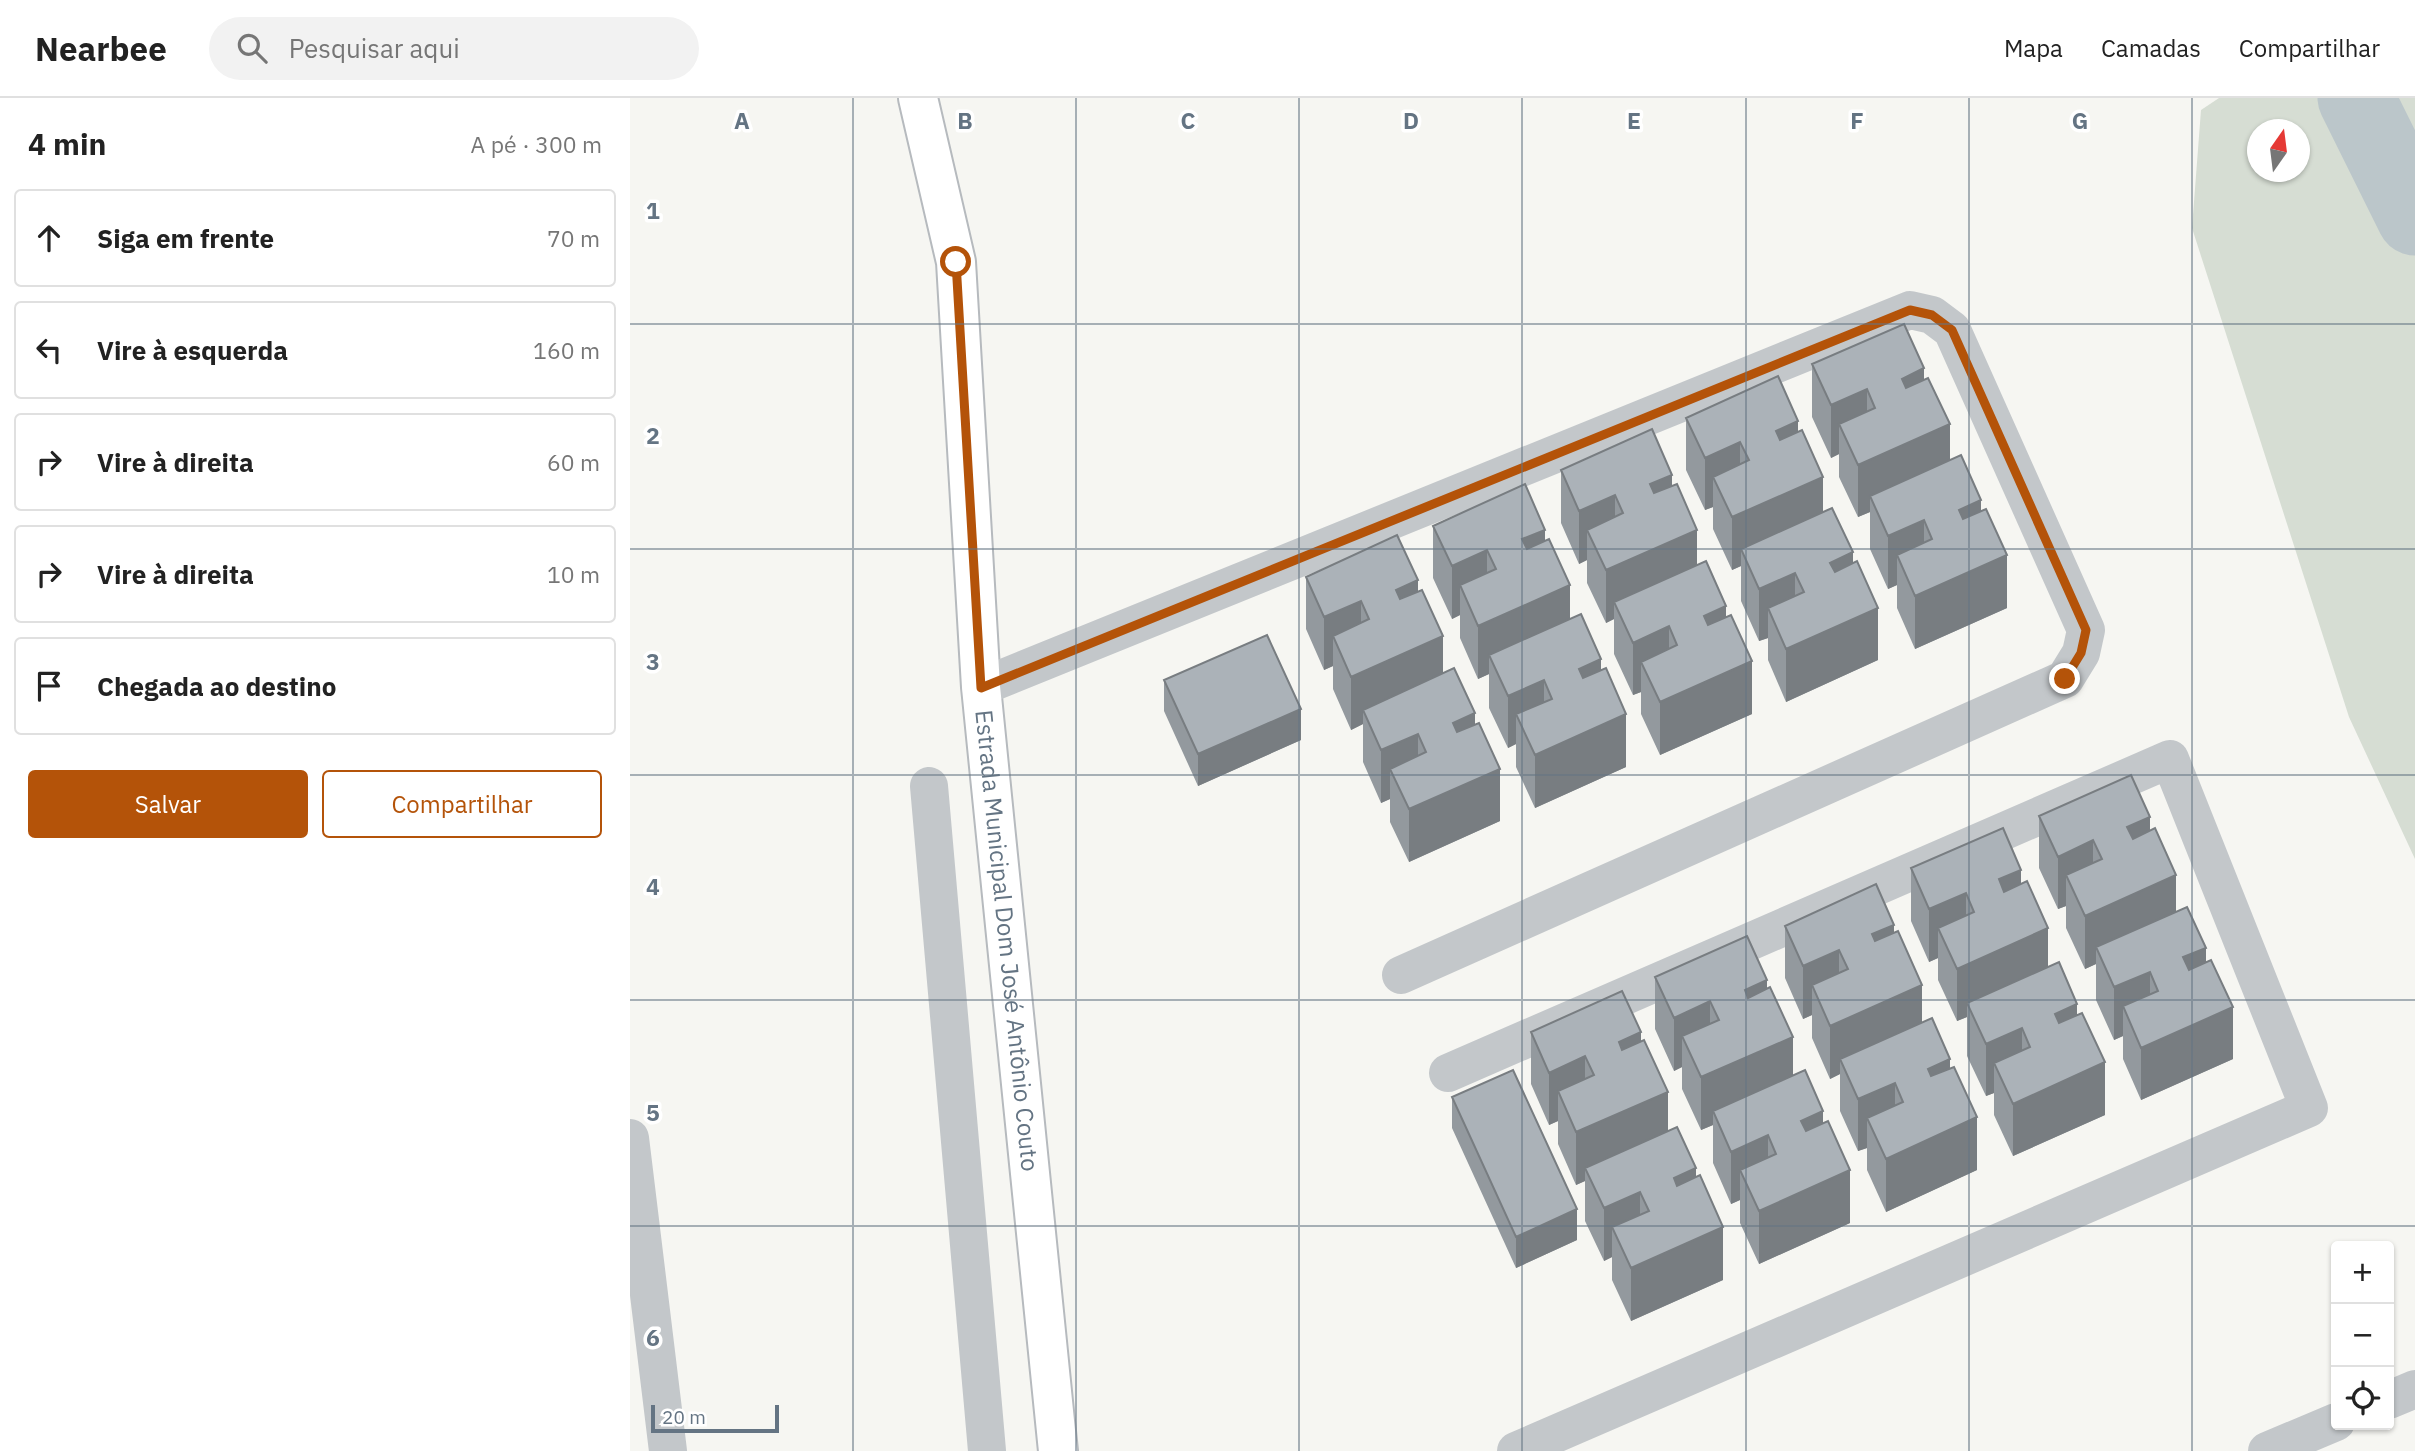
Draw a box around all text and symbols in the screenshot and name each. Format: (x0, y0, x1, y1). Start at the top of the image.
search box (209, 17, 699, 80)
text: Nearbee (35, 27, 167, 70)
icon: search (233, 29, 271, 67)
text: Pesquisar aqui (289, 31, 460, 65)
text: Mapa (2004, 32, 2063, 64)
text: Camadas (2101, 32, 2201, 64)
text: Compartilhar (2239, 32, 2380, 64)
text: A (734, 105, 750, 135)
text: B (957, 105, 973, 135)
text: C (1181, 105, 1196, 135)
text: D (1403, 105, 1419, 135)
text: E (1627, 105, 1641, 135)
text: F (1850, 105, 1864, 135)
text: G (2072, 105, 2088, 135)
north arrow (2247, 119, 2310, 182)
text: 4 min (28, 124, 106, 163)
text: A pé · 300 m (471, 129, 602, 159)
text: 1 (646, 195, 660, 225)
icon: ahead (30, 219, 68, 257)
text: Siga em frente (97, 221, 274, 255)
text: 70 m (547, 223, 600, 253)
route start (940, 246, 971, 277)
icon: left (30, 331, 68, 369)
text: Vire à esquerda (97, 333, 288, 367)
text: 160 m (533, 335, 600, 365)
text: 2 (646, 420, 660, 450)
icon: right (30, 443, 68, 481)
text: Vire à direita (97, 445, 254, 479)
text: 60 m (547, 447, 600, 477)
icon: right (30, 555, 68, 593)
text: Vire à direita (97, 557, 254, 591)
text: 10 m (547, 559, 600, 589)
text: 3 (646, 646, 660, 676)
route end (2049, 663, 2080, 694)
icon: arrive (30, 667, 68, 705)
text: Chegada ao destino (97, 669, 336, 703)
street label: Estrada Municipal Dom José Antônio Couto (968, 708, 1047, 1173)
button: Salvar (28, 770, 308, 838)
button: Compartilhar (322, 770, 602, 838)
text: 4 (646, 871, 660, 901)
text: 5 (646, 1097, 660, 1127)
map controls (2331, 1241, 2394, 1430)
button: + (2331, 1241, 2394, 1304)
button: − (2331, 1304, 2394, 1367)
text: 6 (646, 1322, 660, 1352)
button: locate (2331, 1367, 2394, 1430)
scale bar (651, 1402, 779, 1434)
text: 20 m (662, 1405, 706, 1429)

